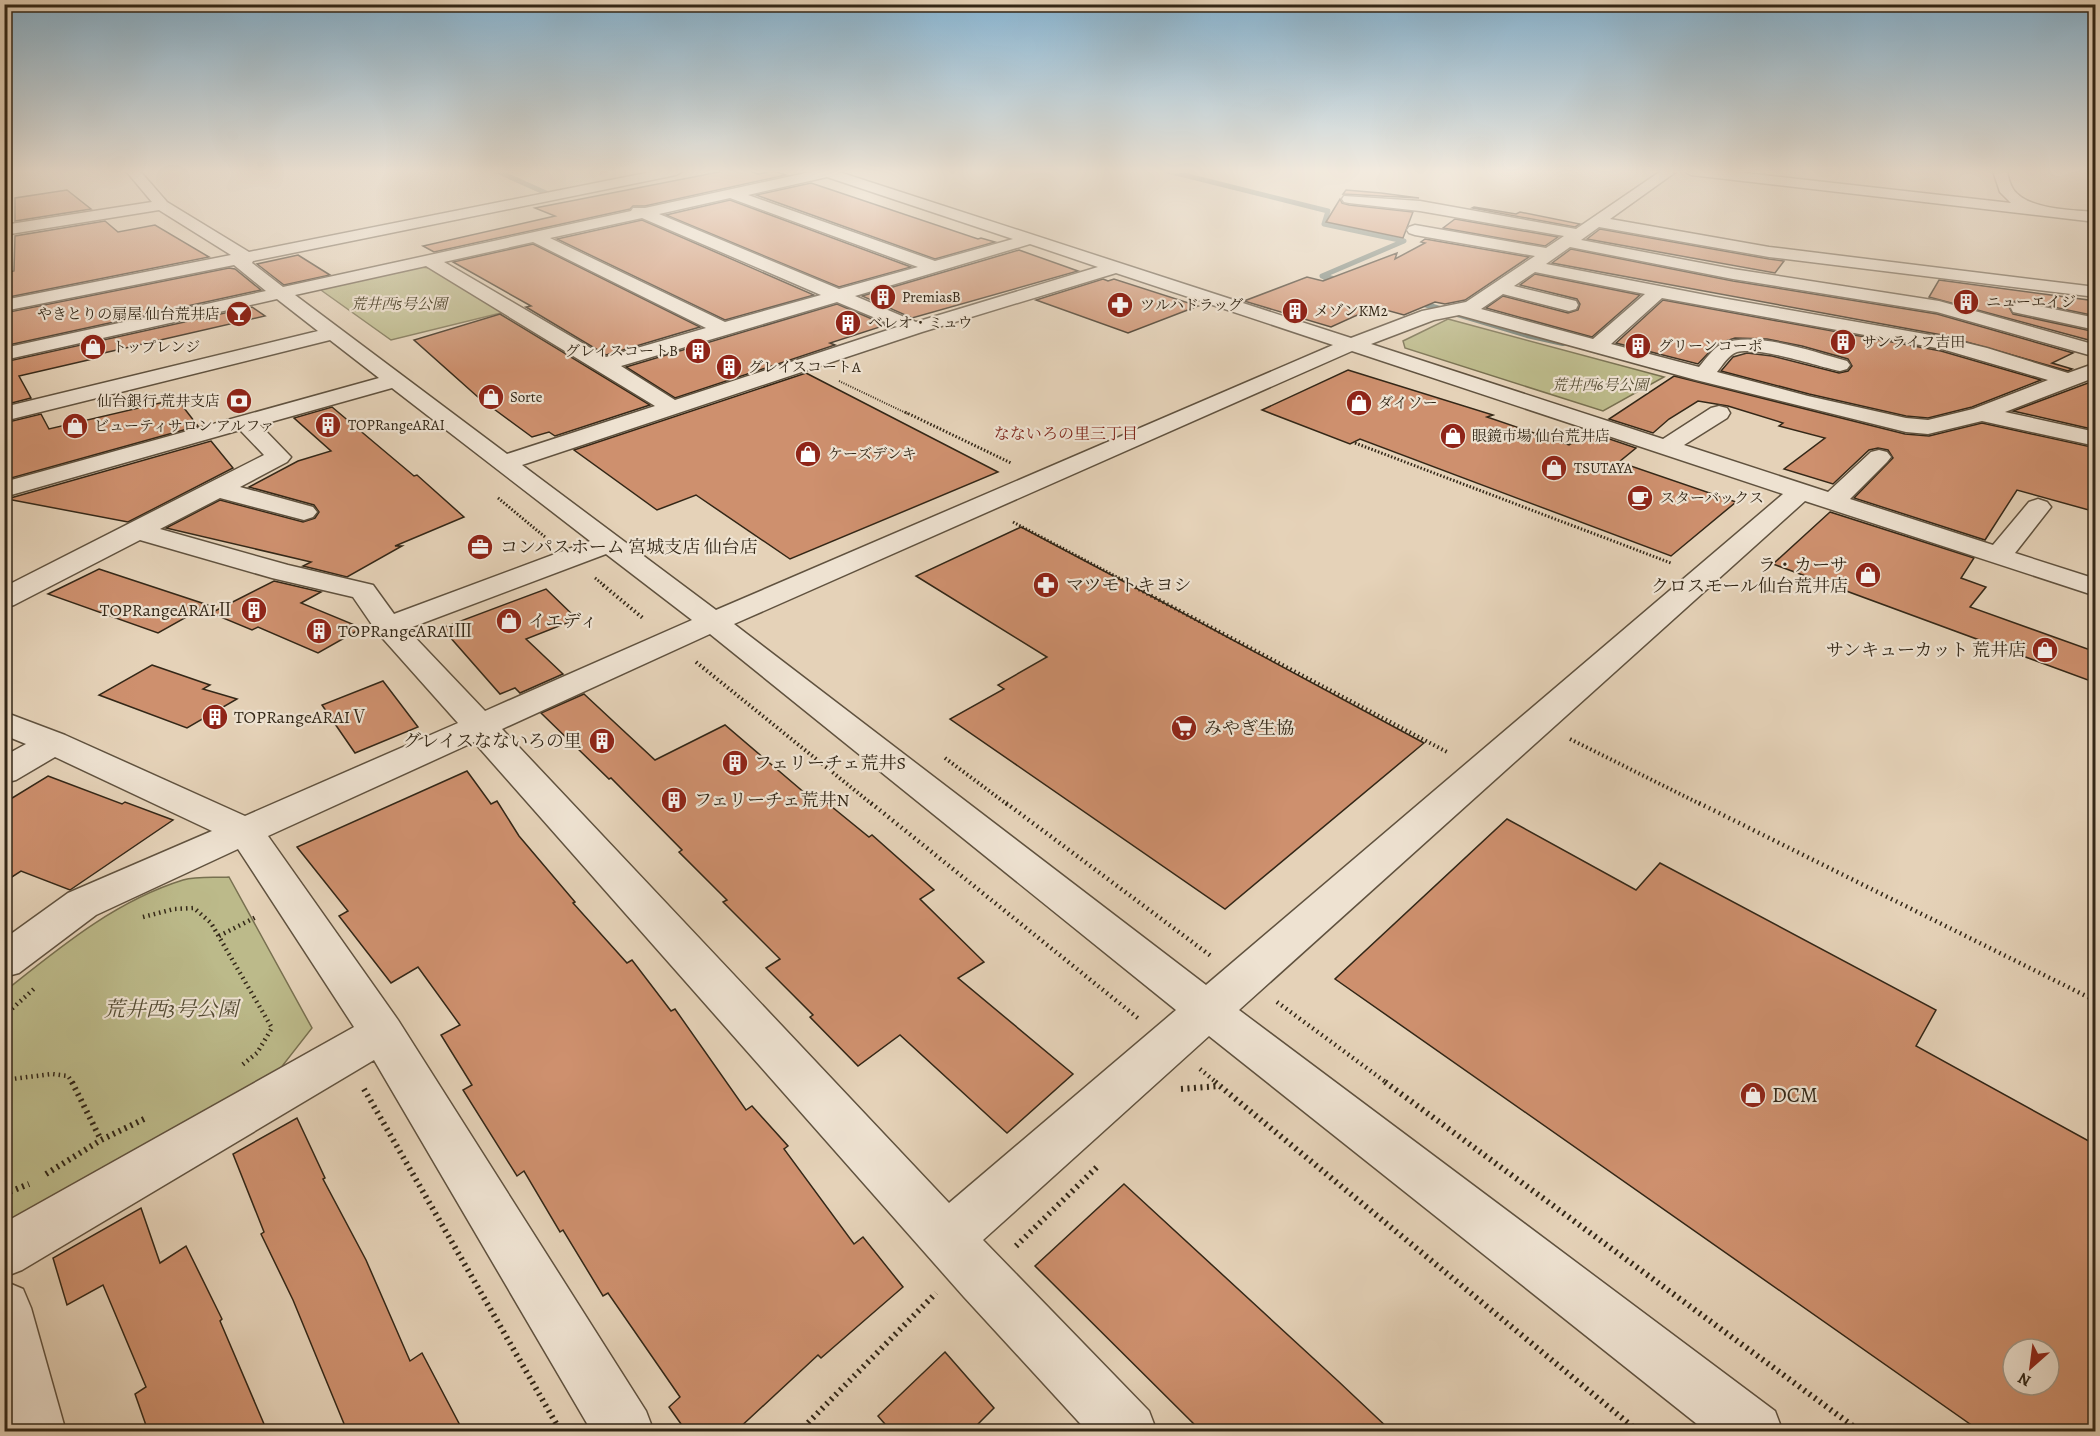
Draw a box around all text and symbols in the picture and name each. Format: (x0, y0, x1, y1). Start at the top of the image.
building icon: PremiasB (868, 282, 898, 312)
place label: PremiasB (902, 287, 961, 307)
building icon: ニューエイジ (1951, 287, 1981, 317)
pharmacy icon: ツルハドラッグ (1105, 290, 1135, 320)
place label: ニューエイジ (1986, 292, 2076, 312)
park label: 荒井西5号公園 (351, 294, 450, 314)
place label: ツルハドラッグ (1140, 295, 1243, 315)
building icon: メゾンKM2 (1280, 296, 1310, 326)
bar icon: やきとりの扇屋 仙台荒井店 (224, 299, 254, 329)
place label: メゾンKM2 (1314, 301, 1388, 321)
place label: やきとりの扇屋 仙台荒井店 (37, 304, 220, 324)
building icon: ベレオ・ミュウ (833, 308, 863, 338)
place label: ベレオ・ミュウ (868, 313, 973, 333)
building icon: サンライフ吉田 (1828, 327, 1858, 357)
building icon: グリーンコーポ (1623, 331, 1653, 361)
shop icon: トップレンジ (78, 332, 108, 362)
place label: サンライフ吉田 (1862, 332, 1965, 352)
building icon: グレイスコートB (683, 336, 713, 366)
place label: グリーンコーポ (1658, 336, 1763, 356)
place label: トップレンジ (112, 337, 200, 357)
place label: グレイスコートB (565, 341, 678, 361)
building icon: グレイスコートA (714, 352, 744, 382)
place label: グレイスコートA (748, 357, 861, 377)
park label: 荒井西6号公園 (1552, 375, 1651, 395)
shop icon: Sorte (476, 382, 506, 412)
bank icon: 仙台銀行 荒井支店 (224, 386, 254, 416)
place label: Sorte (510, 387, 543, 407)
shop icon: ダイソー (1344, 388, 1374, 418)
place label: 仙台銀行 荒井支店 (97, 391, 220, 411)
place label: ダイソー (1378, 393, 1438, 413)
building icon: TOPRangeARAI (313, 410, 343, 440)
shop icon: ビューティサロン アルファ (60, 411, 90, 441)
place label: TOPRangeARAI (348, 415, 445, 435)
place label: ビューティサロン アルファ (94, 416, 275, 436)
shop icon: 眼鏡市場 仙台荒井店 (1438, 421, 1468, 451)
district label: なないろの里三丁目 (994, 423, 1138, 445)
place label: 眼鏡市場 仙台荒井店 (1472, 426, 1610, 446)
shop icon: ケーズデンキ (793, 439, 823, 469)
place label: ケーズデンキ (828, 444, 917, 464)
shop icon: TSUTAYA (1539, 453, 1569, 483)
place label: TSUTAYA (1574, 458, 1633, 478)
cafe icon: スターバックス (1625, 483, 1655, 513)
place label: スターバックス (1660, 488, 1764, 508)
office icon: コンパスホーム 宮城支店 仙台店 (465, 532, 495, 562)
place label: コンパスホーム 宮城支店 仙台店 (500, 535, 758, 559)
place label: ラ・カーサ クロスモール仙台荒井店 (1651, 553, 1848, 598)
shop icon: ラ・カーサ クロスモール仙台荒井店 (1853, 560, 1883, 590)
pharmacy icon: マツモトキヨシ (1031, 570, 1061, 600)
place label: マツモトキヨシ (1066, 573, 1191, 597)
building icon: TOPRangeARAIⅡ (239, 595, 269, 625)
place label: TOPRangeARAIⅡ (100, 598, 234, 622)
shop icon: イエディ (494, 606, 524, 636)
place label: イエディ (528, 609, 598, 633)
building icon: TOPRangeARAIⅢ (304, 616, 334, 646)
place label: TOPRangeARAIⅢ (338, 619, 472, 643)
shop icon: サンキューカット 荒井店 (2030, 635, 2060, 665)
place label: サンキューカット 荒井店 (1826, 638, 2026, 662)
building icon: TOPRangeARAIⅤ (200, 702, 230, 732)
place label: TOPRangeARAIⅤ (234, 705, 368, 729)
supermarket icon: みやぎ生協 (1169, 713, 1199, 743)
place label: みやぎ生協 (1204, 716, 1294, 740)
building icon: グレイスなないろの里 (587, 726, 617, 756)
place label: グレイスなないろの里 (403, 729, 582, 753)
building icon: フェリーチェ荒井S (720, 748, 750, 778)
place label: フェリーチェ荒井S (754, 751, 906, 775)
building icon: フェリーチェ荒井N (659, 785, 689, 815)
place label: フェリーチェ荒井N (694, 788, 850, 812)
park label: 荒井西3号公園 (104, 995, 241, 1023)
shop icon: DCM (1738, 1080, 1768, 1110)
place label: DCM (1772, 1081, 1818, 1109)
north arrow (2001, 1337, 2061, 1397)
text: N (2014, 1367, 2035, 1392)

